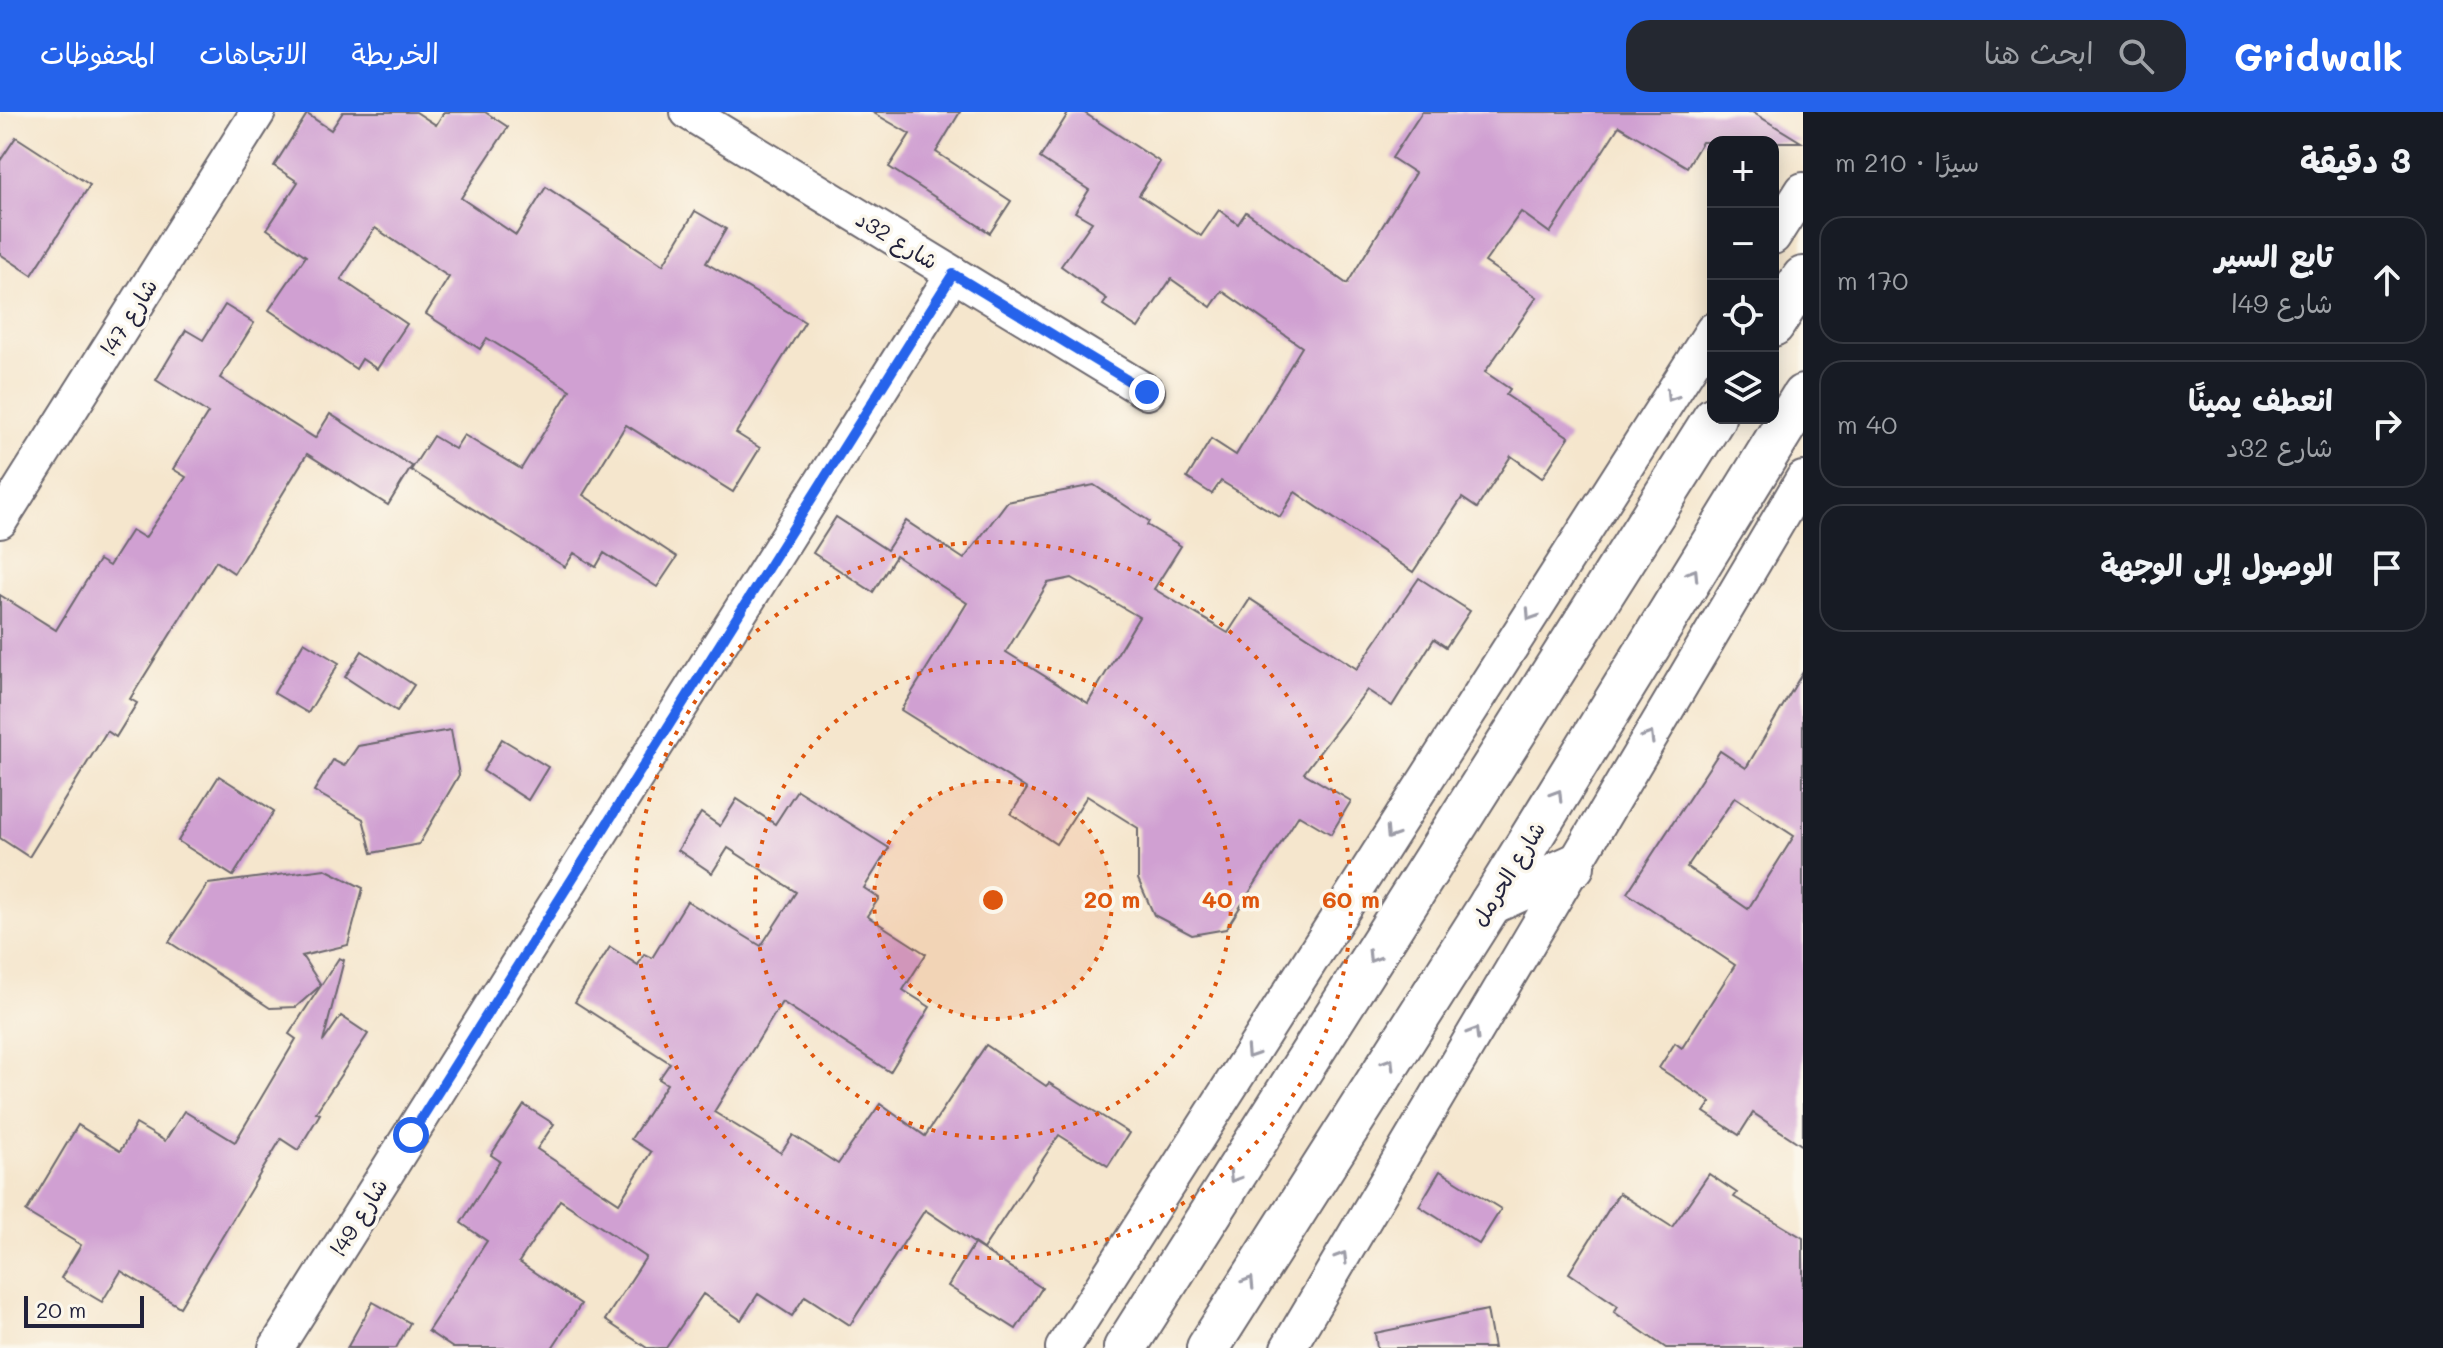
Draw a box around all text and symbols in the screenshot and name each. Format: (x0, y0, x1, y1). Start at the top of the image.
search box (1626, 20, 2186, 92)
text: Gridwalk (2234, 31, 2403, 81)
text: ابحث هنا (1984, 32, 2094, 72)
icon: search (2114, 34, 2158, 78)
text: المحفوظات (40, 35, 155, 71)
text: الاتجاهات (199, 35, 307, 71)
text: الخريطة (351, 35, 439, 71)
map controls (1707, 136, 1779, 424)
button: + (1707, 136, 1779, 208)
text: 3 دقيقة (2300, 137, 2411, 182)
text: سيرًا · 210 m (1835, 145, 1979, 179)
street label: شارع 32د (850, 204, 943, 277)
button: − (1707, 208, 1779, 280)
text: تابع السير (2215, 235, 2333, 275)
icon: ahead (2365, 258, 2409, 302)
text: 170 m (1837, 263, 1908, 297)
street label: شارع 47ا (94, 273, 165, 362)
button: locate (1707, 280, 1779, 352)
text: شارع 49ا (2231, 286, 2333, 320)
button: layers (1707, 352, 1779, 424)
route end (1129, 374, 1165, 410)
text: انعطف يمينًا (2188, 379, 2333, 419)
one-way arrow (1665, 387, 1680, 402)
icon: right (2365, 402, 2409, 446)
text: 40 m (1837, 407, 1897, 441)
text: شارع 32د (2226, 430, 2333, 464)
text: الوصول إلى الوجهة (2100, 544, 2333, 584)
icon: arrive (2365, 546, 2409, 590)
one-way arrow (1684, 568, 1699, 583)
one-way arrow (1525, 606, 1540, 621)
one-way arrow (1639, 731, 1655, 746)
one-way arrow (1547, 789, 1563, 804)
street label: شارع الحرمل (1464, 816, 1553, 933)
one-way arrow (1385, 825, 1400, 840)
text: 20 m (1084, 883, 1140, 914)
text: 40 m (1202, 883, 1260, 914)
text: 60 m (1322, 883, 1380, 914)
centre of rings (979, 886, 1007, 914)
one-way arrow (1367, 948, 1382, 963)
one-way arrow (1464, 1027, 1480, 1042)
one-way arrow (1245, 1045, 1260, 1059)
one-way arrow (1379, 1057, 1394, 1072)
route start (393, 1117, 429, 1153)
one-way arrow (1228, 1168, 1243, 1183)
street label: شارع 49ا (323, 1173, 395, 1262)
one-way arrow (1332, 1251, 1348, 1266)
one-way arrow (1240, 1276, 1255, 1291)
scale bar (24, 1292, 144, 1328)
text: 20 m (36, 1295, 86, 1324)

